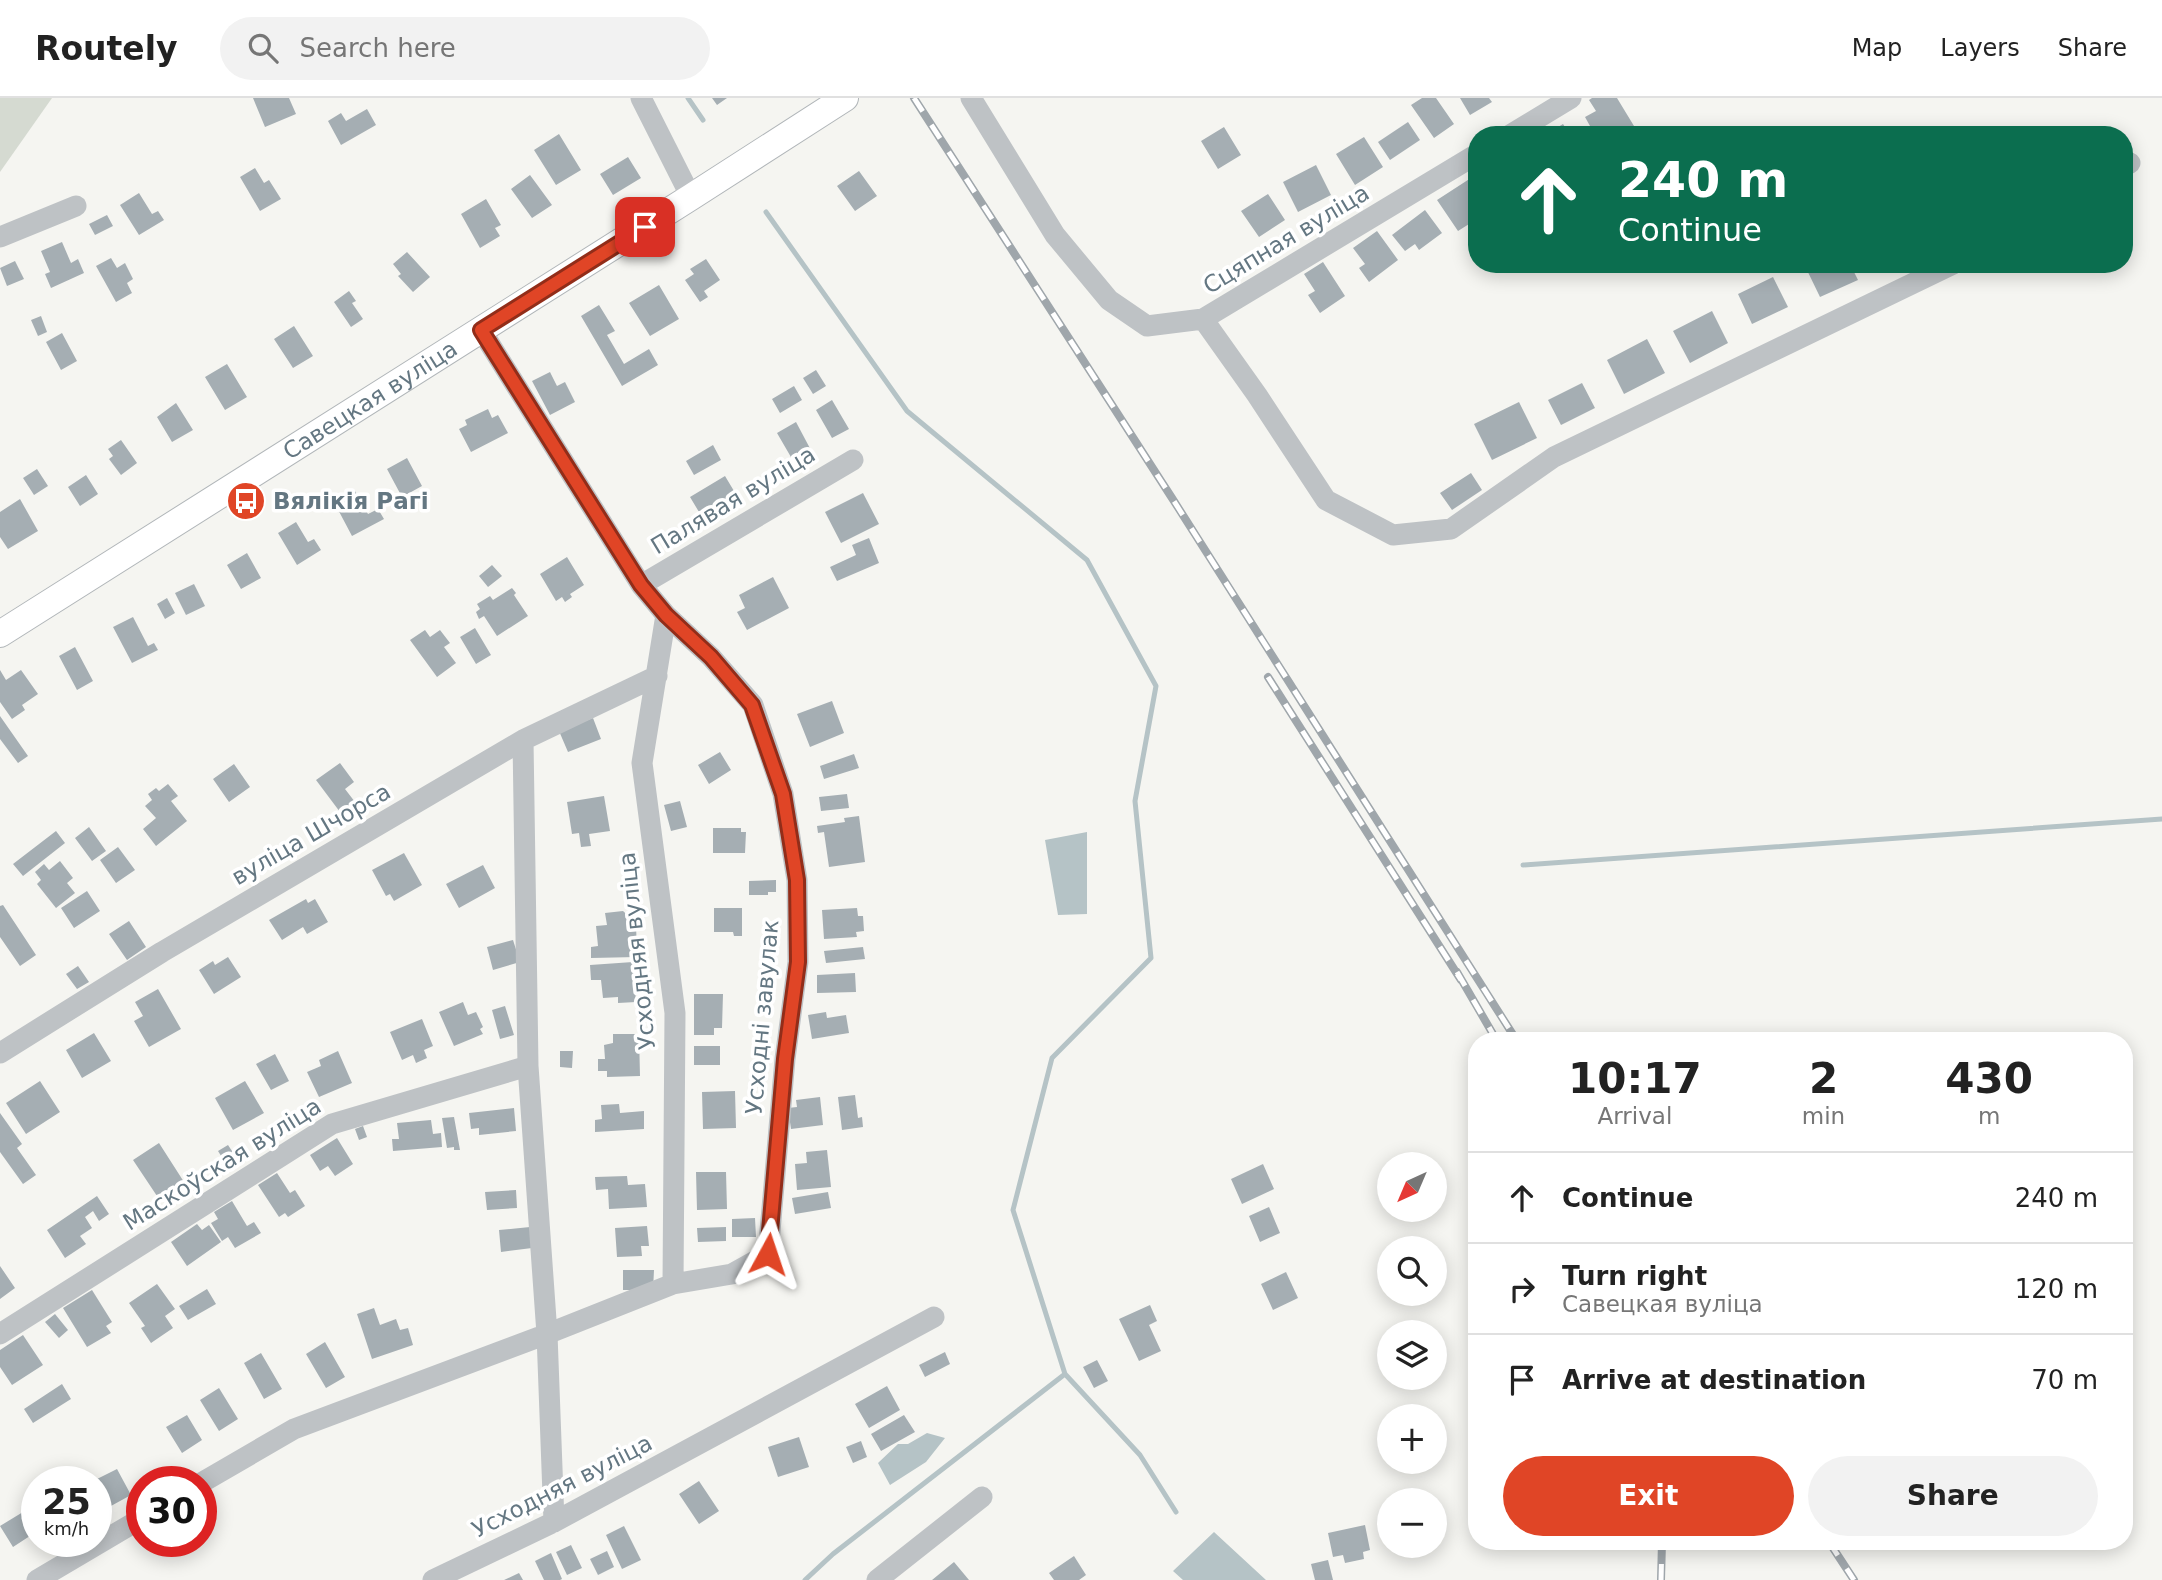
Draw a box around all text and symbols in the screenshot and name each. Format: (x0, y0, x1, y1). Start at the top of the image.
search box (220, 17, 710, 80)
text: Routely (35, 29, 178, 68)
icon: search (244, 29, 282, 67)
text: Search here (300, 33, 456, 63)
text: Map (1852, 34, 1902, 62)
text: Layers (1940, 34, 2020, 62)
text: Share (2058, 34, 2127, 62)
text: 240 m (1618, 152, 1788, 209)
icon: ahead (1503, 154, 1594, 245)
street label: Сцяпная вуліца (1198, 179, 1374, 299)
pin (615, 197, 675, 257)
icon: arrive (626, 208, 664, 246)
text: Continue (1618, 211, 1762, 249)
street label: Савецкая вуліца (278, 335, 462, 465)
street label: Палявая вуліца (646, 441, 820, 559)
bus stop icon: Вялікія Рагі (225, 480, 267, 522)
place label: Вялікія Рагі (273, 488, 429, 514)
street label: вуліца Шчорса (227, 778, 395, 890)
street label: Усходняя вуліца (614, 851, 660, 1051)
street label: Усходні завулак (741, 919, 783, 1115)
text: 10:17 (1568, 1054, 1702, 1103)
text: 2 (1809, 1054, 1838, 1103)
text: 430 (1945, 1054, 2033, 1103)
street label: Маскоўская вуліца (118, 1093, 326, 1235)
text: Arrival (1598, 1103, 1672, 1129)
text: min (1802, 1103, 1845, 1129)
text: m (1978, 1103, 2000, 1129)
north arrow (1377, 1152, 1447, 1222)
map controls (1377, 1152, 1447, 1558)
icon: ahead (1503, 1179, 1541, 1217)
text: Continue (1562, 1183, 1693, 1213)
text: 240 m (2015, 1183, 2098, 1213)
position arrow (731, 1217, 805, 1291)
button: search (1377, 1236, 1447, 1306)
text: Turn right (1562, 1261, 1707, 1291)
icon: right (1503, 1270, 1541, 1308)
text: 120 m (2015, 1274, 2098, 1304)
text: Савецкая вуліца (1562, 1291, 1763, 1317)
button: layers (1377, 1320, 1447, 1390)
icon: arrive (1503, 1361, 1541, 1399)
text: Arrive at destination (1562, 1365, 1866, 1395)
text: 70 m (2031, 1365, 2098, 1395)
button: + (1377, 1404, 1447, 1474)
street label: Усходняя вуліца (468, 1429, 656, 1543)
button: Exit (1503, 1456, 1794, 1536)
button: Share (1808, 1456, 2098, 1536)
speed limit sign: 30 (126, 1466, 217, 1557)
text: 25 (42, 1482, 91, 1522)
button: − (1377, 1488, 1447, 1558)
text: km/h (44, 1518, 89, 1539)

